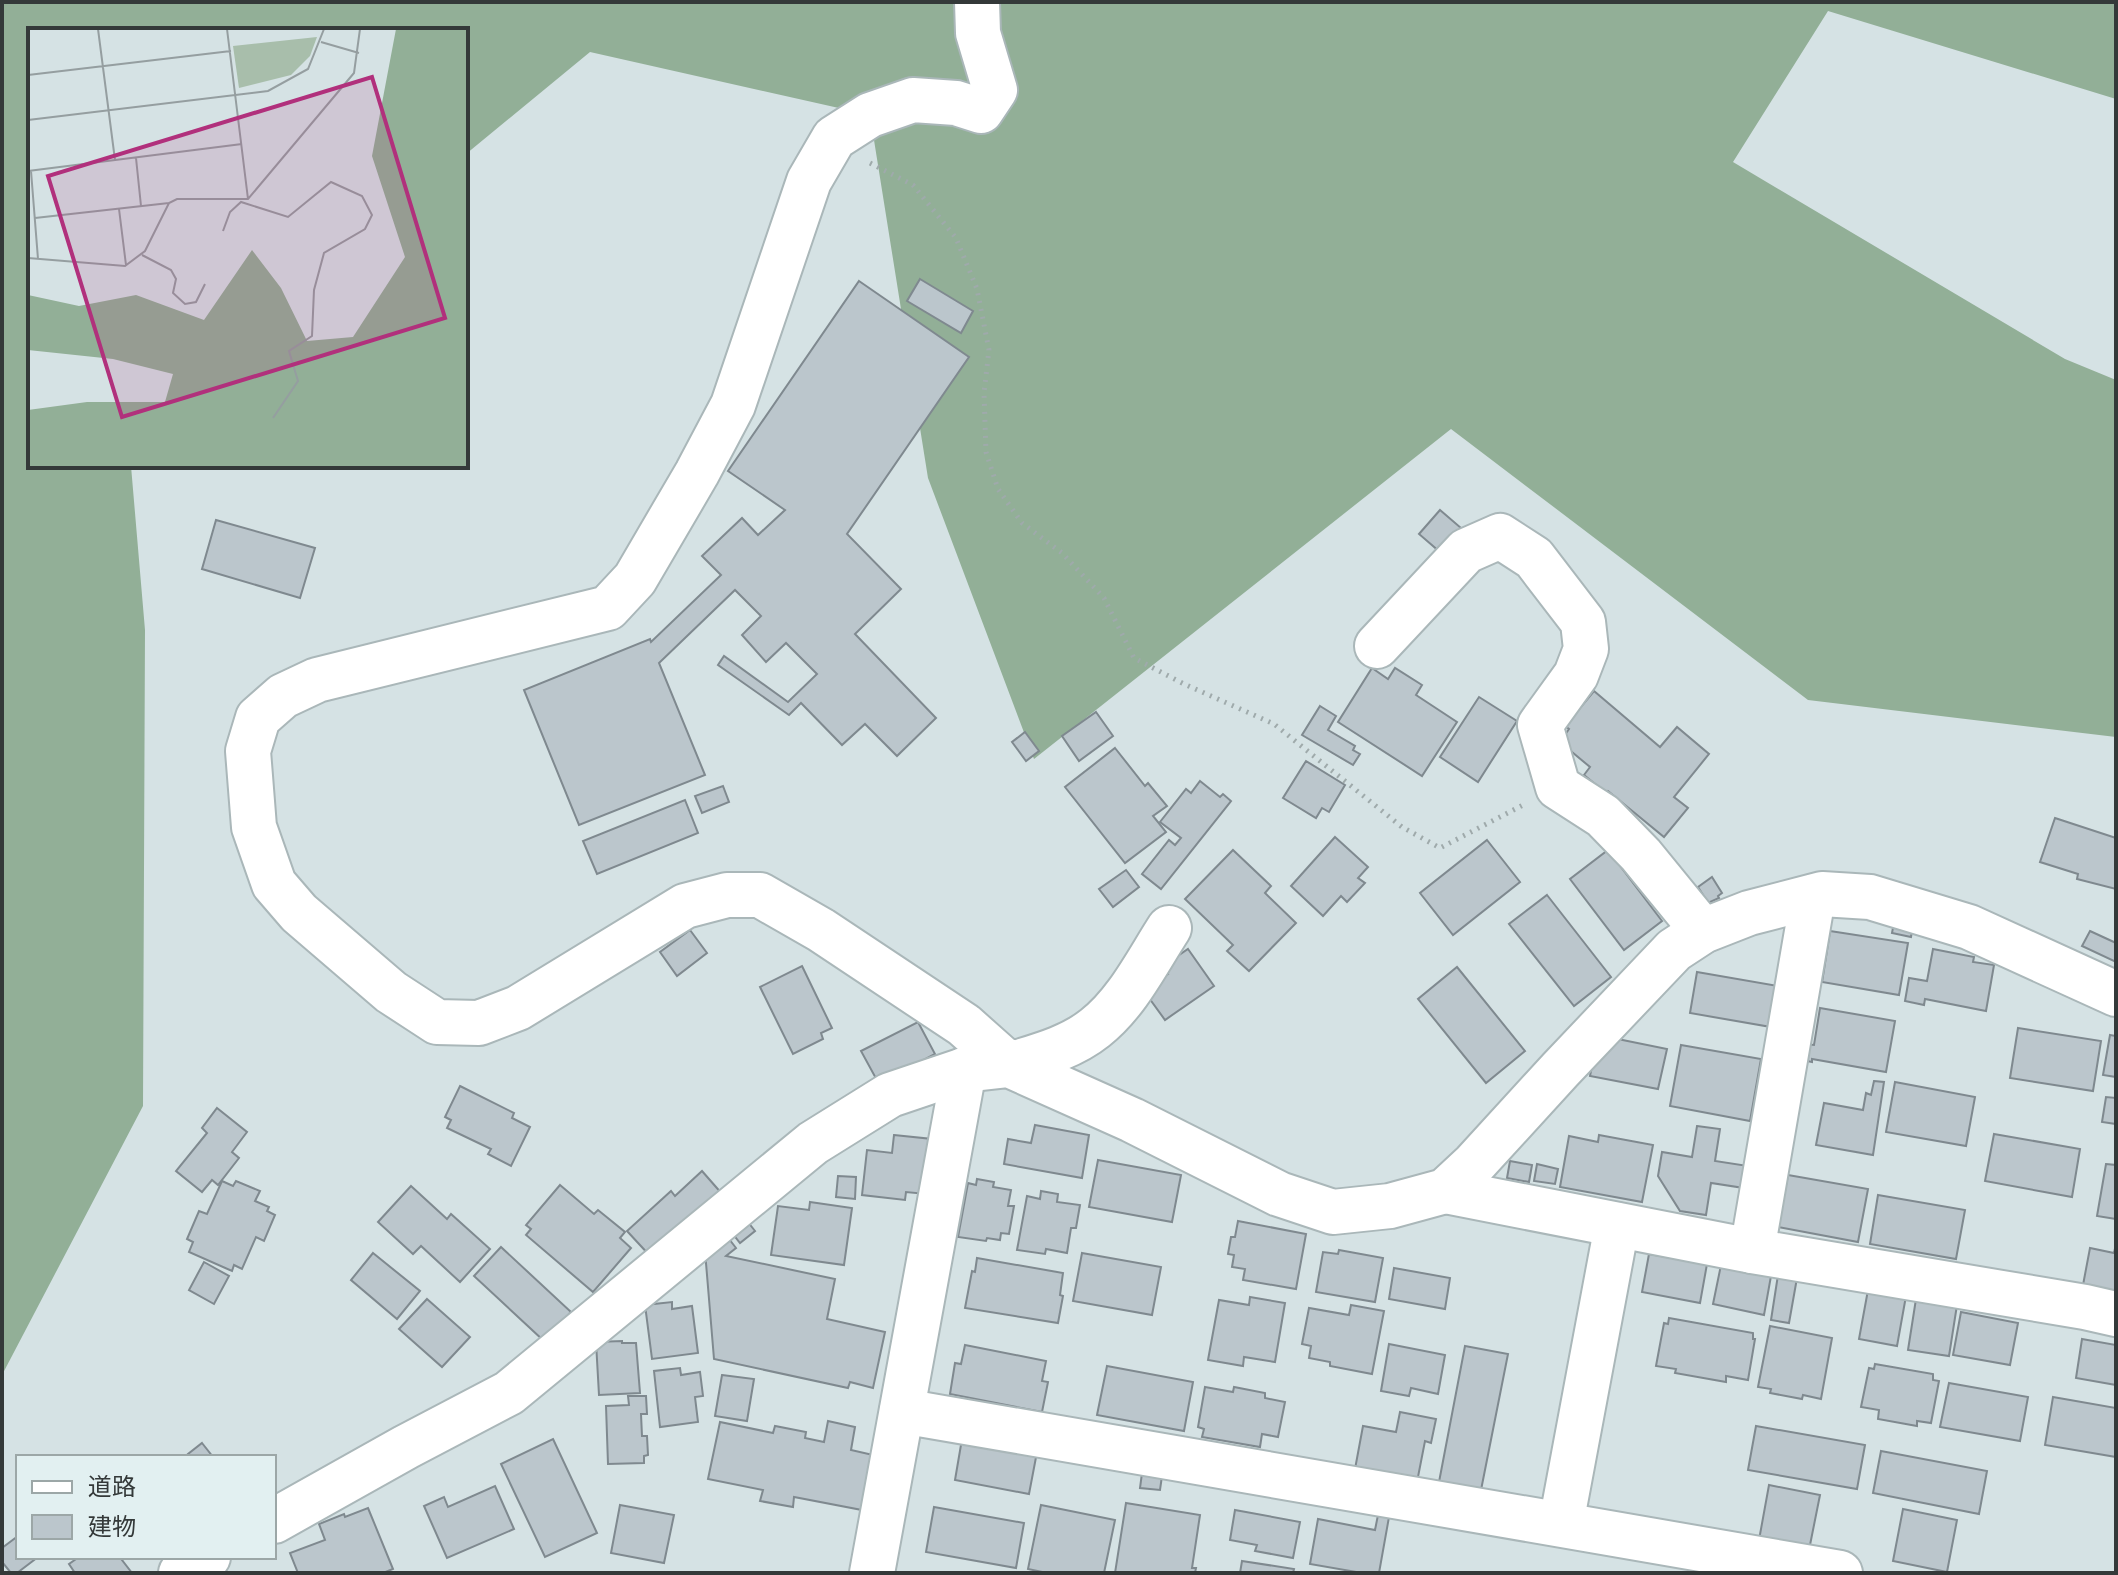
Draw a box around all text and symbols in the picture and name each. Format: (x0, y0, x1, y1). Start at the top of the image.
inset map (28, 28, 468, 468)
legend (16, 1455, 276, 1559)
text: 道路 (88, 1470, 136, 1505)
text: 建物 (88, 1510, 136, 1545)

